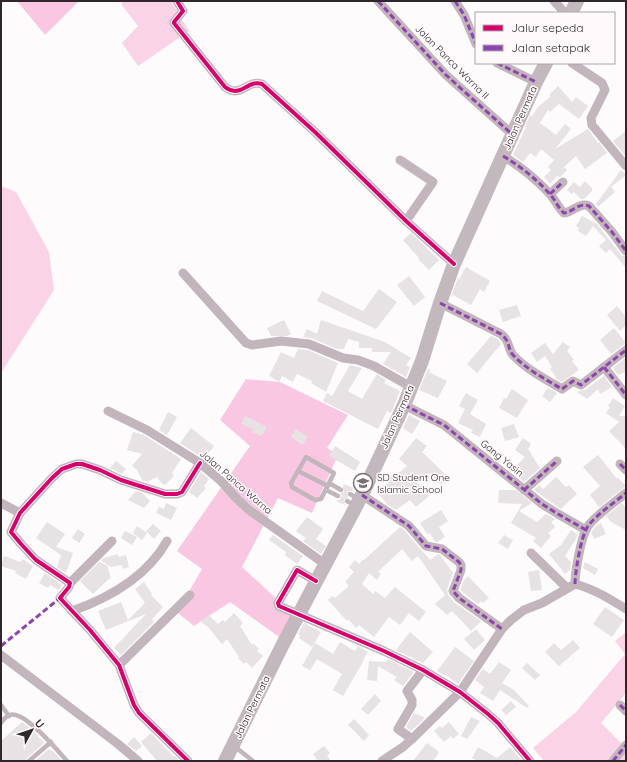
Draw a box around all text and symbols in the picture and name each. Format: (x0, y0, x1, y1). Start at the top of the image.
legend (475, 12, 615, 64)
text: Jalur sepeda (511, 20, 584, 35)
street label: Jalan Panca Warna II (412, 22, 492, 102)
text: Jalan setapak (511, 40, 590, 55)
street label: Jalan Permata (500, 84, 540, 152)
street label: Jalan Permata (377, 383, 417, 451)
street label: Gang Yasin (478, 437, 526, 479)
street label: Jalan Panca Warna (197, 447, 275, 517)
place label: SD Student One Islamic School (377, 471, 450, 496)
school or university icon: SD Student One Islamic School (352, 472, 374, 494)
street label: Jalan Permata (231, 673, 273, 741)
north arrow (12, 710, 52, 750)
text: U (32, 716, 48, 731)

